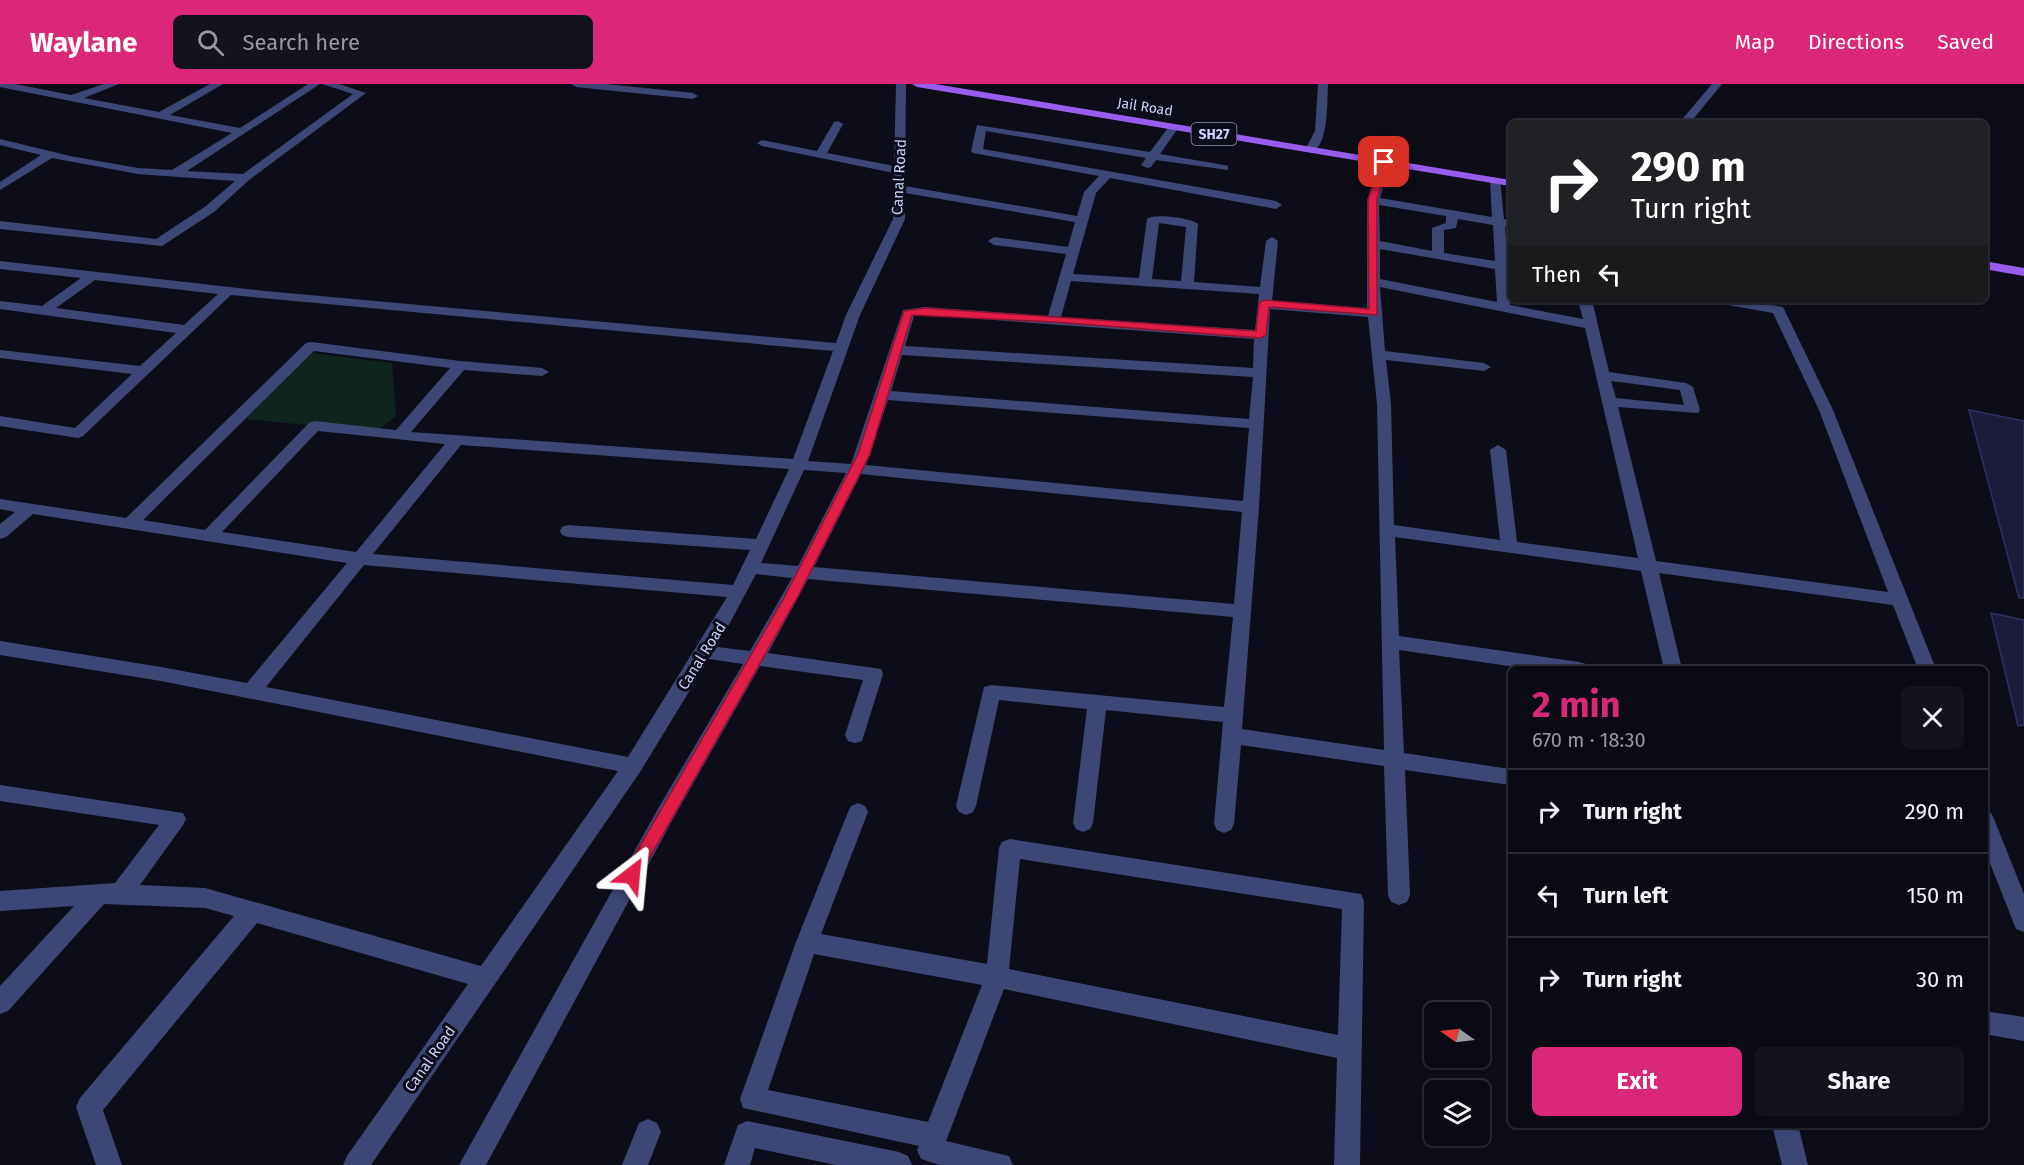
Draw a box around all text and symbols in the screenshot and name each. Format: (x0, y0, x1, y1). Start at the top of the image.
search box (173, 15, 593, 69)
text: Waylane (30, 26, 137, 59)
icon: search (194, 26, 227, 59)
text: Search here (242, 29, 360, 56)
text: Map (1735, 29, 1775, 55)
text: Directions (1808, 29, 1904, 55)
text: Saved (1937, 29, 1994, 55)
street label: Jail Road (1116, 94, 1174, 120)
road number: SH27 (1192, 123, 1236, 145)
pin (1358, 136, 1409, 187)
street label: Canal Road (888, 138, 910, 216)
text: 290 m (1631, 142, 1746, 192)
icon: right (1532, 144, 1610, 222)
icon: arrive (1367, 145, 1400, 178)
text: Turn right (1631, 193, 1751, 225)
icon: left (1593, 258, 1626, 291)
text: Then (1532, 261, 1581, 288)
street label: Canal Road (674, 619, 730, 693)
text: 2 min (1532, 683, 1621, 727)
button: close (1901, 686, 1964, 749)
text: 670 m · 18:30 (1532, 728, 1646, 752)
icon: right (1532, 795, 1565, 828)
text: Turn right (1583, 798, 1682, 825)
text: 290 m (1905, 798, 1964, 825)
position arrow (600, 843, 664, 907)
icon: left (1532, 879, 1565, 912)
text: Turn left (1583, 882, 1668, 909)
text: 150 m (1906, 882, 1964, 909)
icon: right (1532, 963, 1565, 996)
text: Turn right (1583, 966, 1682, 993)
text: 30 m (1916, 966, 1964, 993)
north arrow (1424, 1002, 1490, 1068)
map controls (1424, 1002, 1490, 1146)
street label: Canal Road (401, 1023, 459, 1095)
button: Exit (1532, 1047, 1742, 1116)
button: Share (1754, 1047, 1964, 1116)
button: layers (1424, 1080, 1490, 1146)

